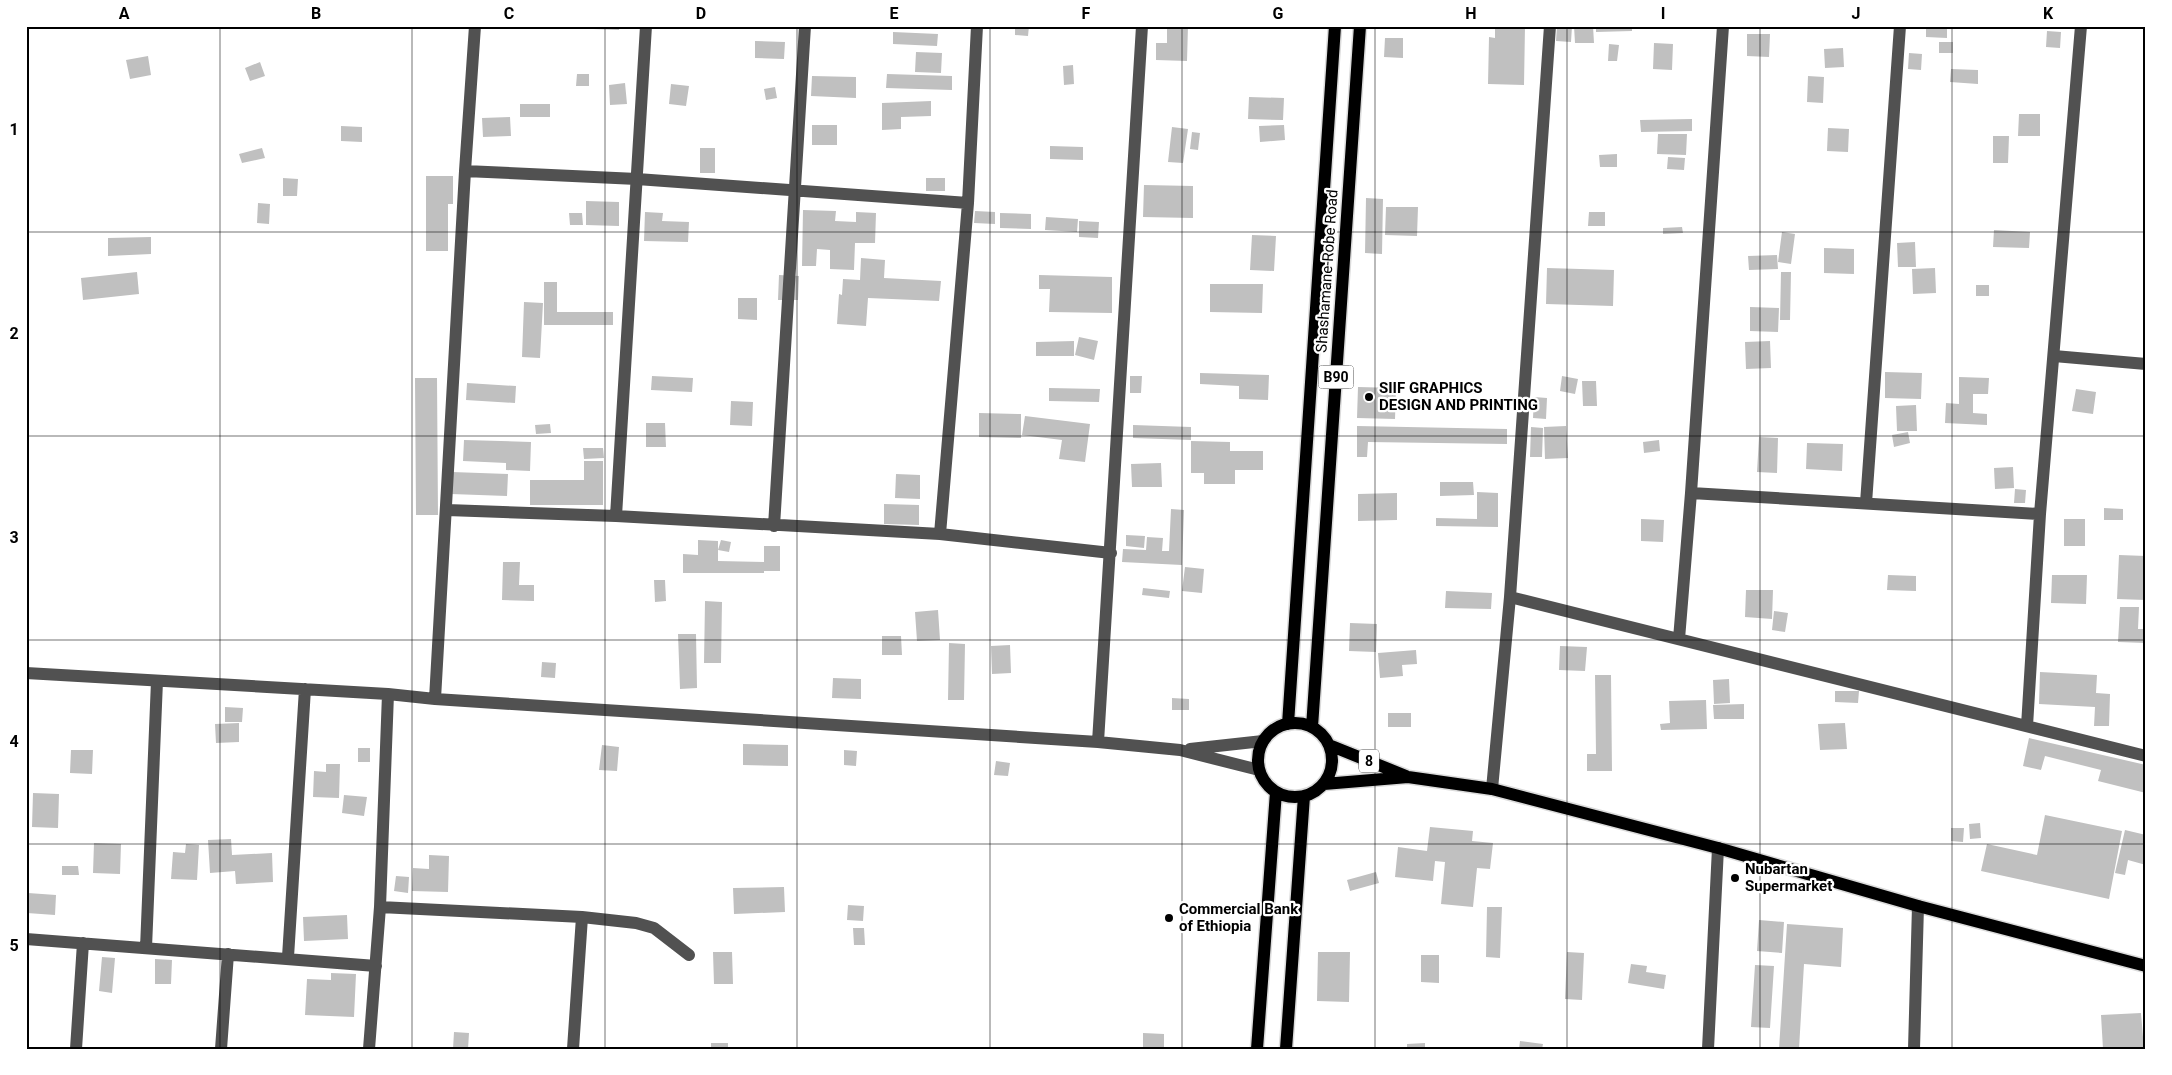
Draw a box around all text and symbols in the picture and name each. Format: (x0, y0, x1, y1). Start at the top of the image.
text: A (119, 4, 130, 23)
text: B (311, 4, 321, 23)
text: C (504, 4, 514, 23)
text: D (696, 4, 706, 23)
text: E (890, 4, 899, 23)
text: F (1082, 4, 1091, 23)
text: G (1273, 4, 1284, 23)
text: H (1465, 4, 1477, 23)
text: I (1661, 4, 1665, 23)
text: J (1852, 4, 1860, 23)
text: K (2043, 4, 2054, 23)
text: 1 (9, 120, 19, 139)
street label: Shashamane-Robe Road (1312, 189, 1342, 353)
text: 2 (9, 324, 19, 343)
road number: B90 (1318, 366, 1354, 388)
place label: SIIF GRAPHICS DESIGN AND PRINTING (1379, 379, 1538, 414)
marker: SIIF GRAPHICS DESIGN AND PRINTING (1363, 391, 1375, 403)
text: 3 (9, 528, 19, 547)
text: 4 (9, 732, 19, 751)
road number: 8 (1359, 749, 1379, 772)
place label: Nubartan Supermarket (1745, 860, 1832, 895)
marker: Nubartan Supermarket (1729, 872, 1741, 884)
place label: Commercial Bank of Ethiopia (1179, 900, 1299, 935)
marker: Commercial Bank of Ethiopia (1163, 912, 1175, 924)
text: 5 (9, 936, 19, 955)

